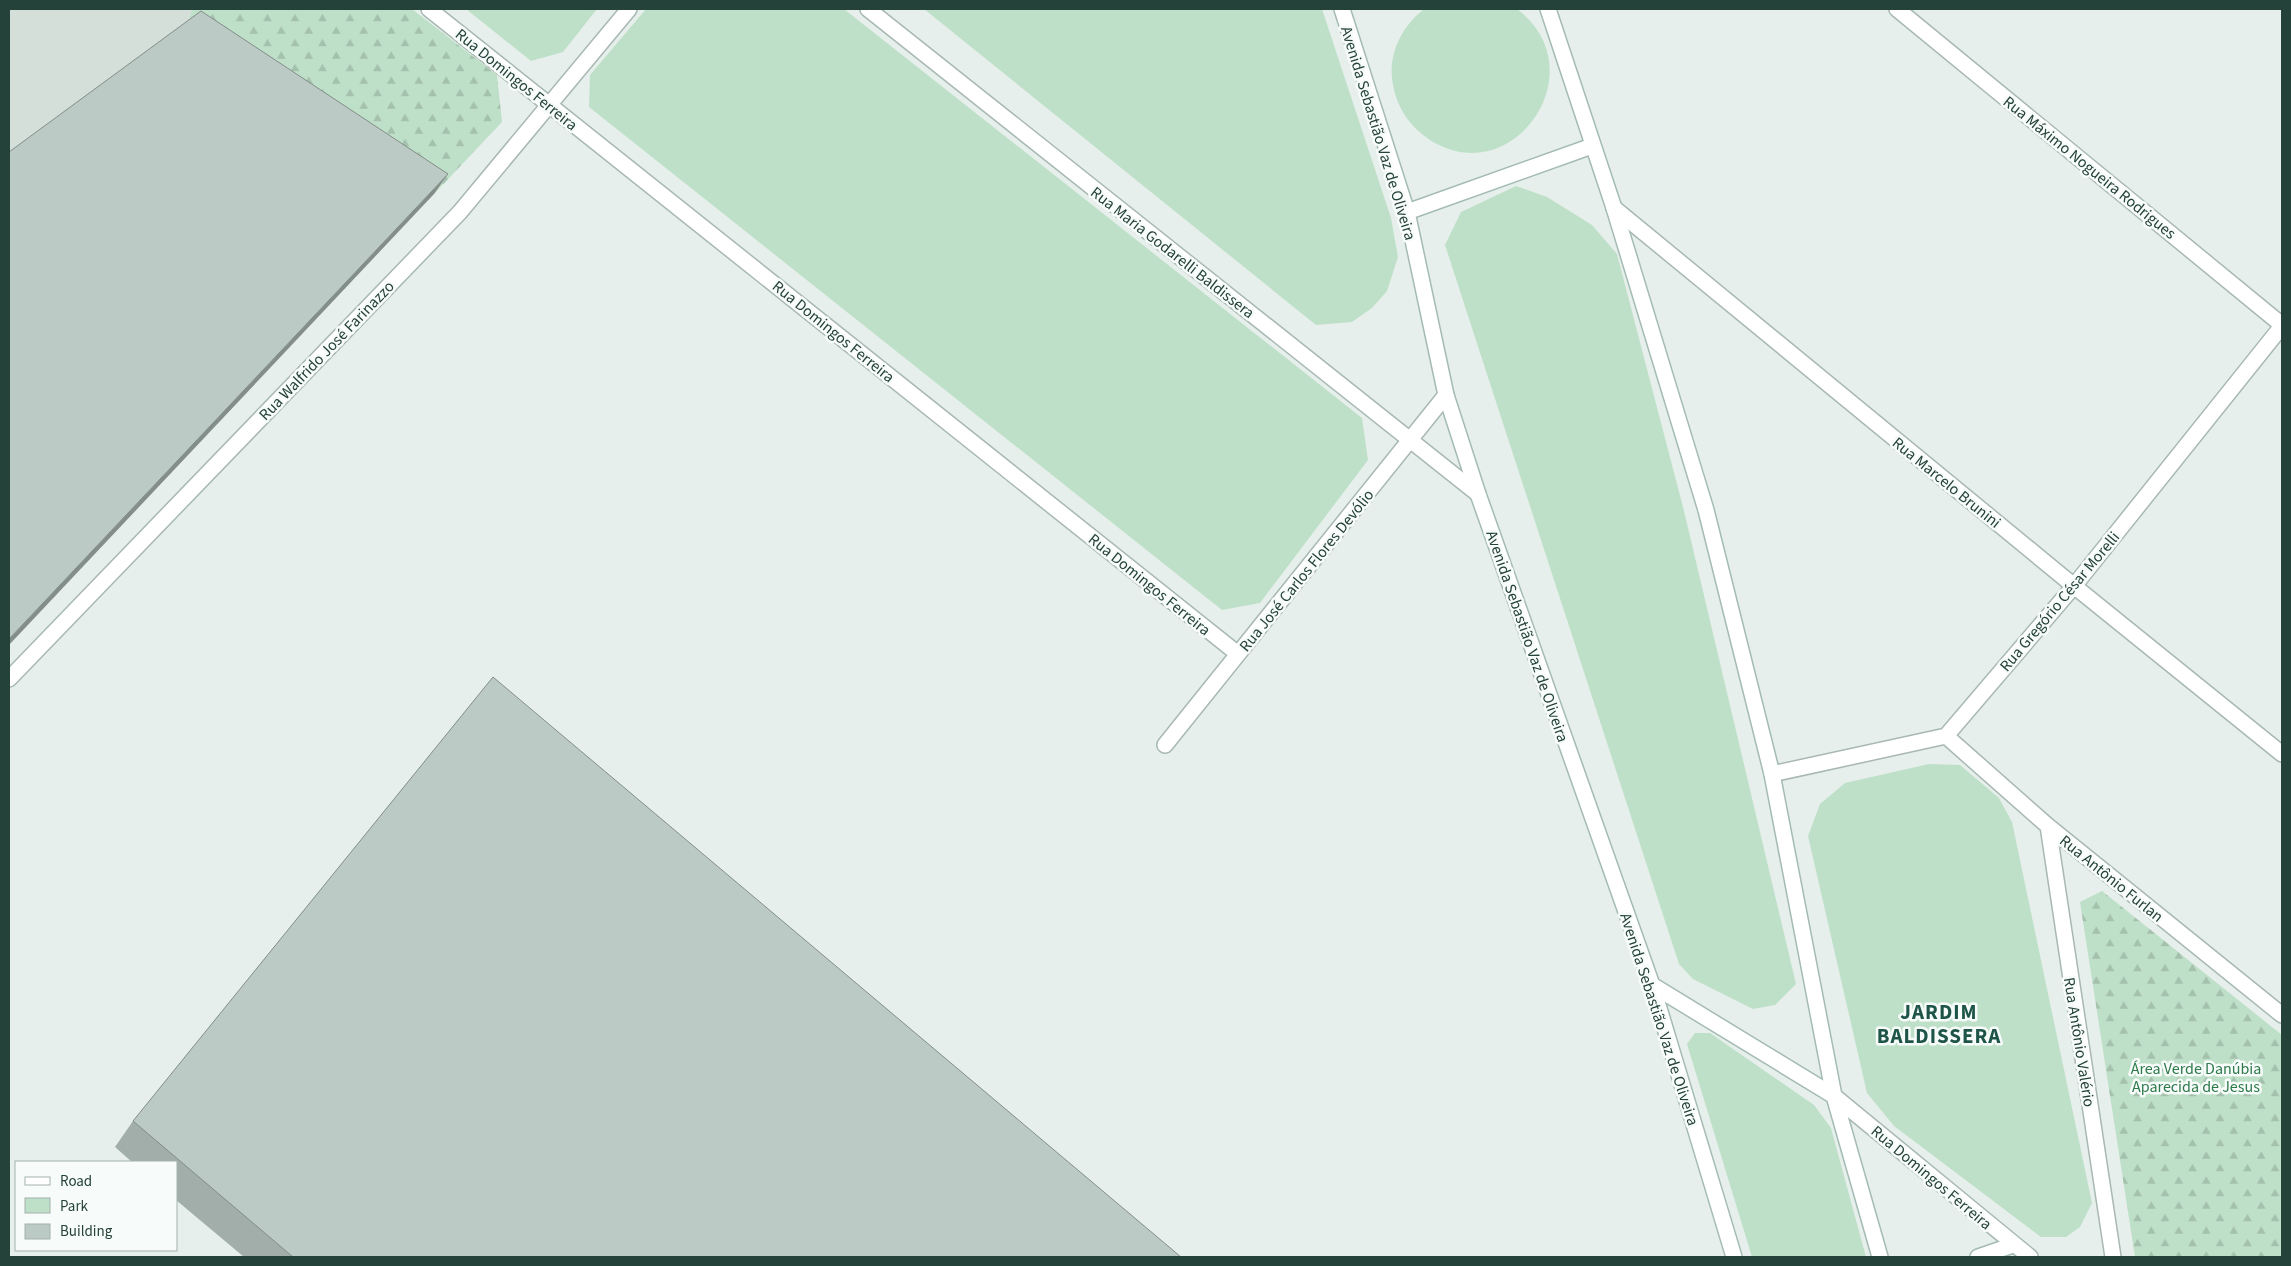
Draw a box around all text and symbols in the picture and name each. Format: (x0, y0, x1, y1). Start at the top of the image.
street label: Rua Domingos Ferreira (451, 24, 582, 136)
street label: Avenida Sebastião Vaz de Oliveira (1335, 24, 1421, 243)
street label: Rua Máximo Nogueira Rodrigues (1998, 91, 2181, 245)
street label: Rua Maria Godarelli Baldissera (1086, 182, 1259, 324)
street label: Rua Walfrido José Farinazzo (254, 276, 399, 425)
street label: Rua Domingos Ferreira (768, 276, 899, 388)
street label: Rua Marcelo Brunini (1887, 432, 2005, 534)
street label: Rua José Carlos Flores Devólio (1234, 485, 1379, 656)
street label: Avenida Sebastião Vaz de Oliveira (1480, 527, 1574, 745)
street label: Rua Gregório César Morelli (1995, 527, 2125, 676)
street label: Rua Domingos Ferreira (1084, 529, 1215, 641)
street label: Rua Antônio Furlan (2055, 830, 2168, 928)
street label: Avenida Sebastião Vaz de Oliveira (1614, 910, 1704, 1129)
street label: Rua Antônio Valério (2058, 976, 2100, 1109)
district label: JARDIM BALDISSERA (1877, 997, 2001, 1051)
park label: Área Verde Danúbia Aparecida de Jesus (2131, 1058, 2261, 1098)
street label: Rua Domingos Ferreira (1866, 1121, 1996, 1235)
legend (15, 1161, 178, 1251)
text: Road (60, 1171, 92, 1192)
text: Park (60, 1196, 89, 1217)
text: Building (60, 1221, 113, 1242)

